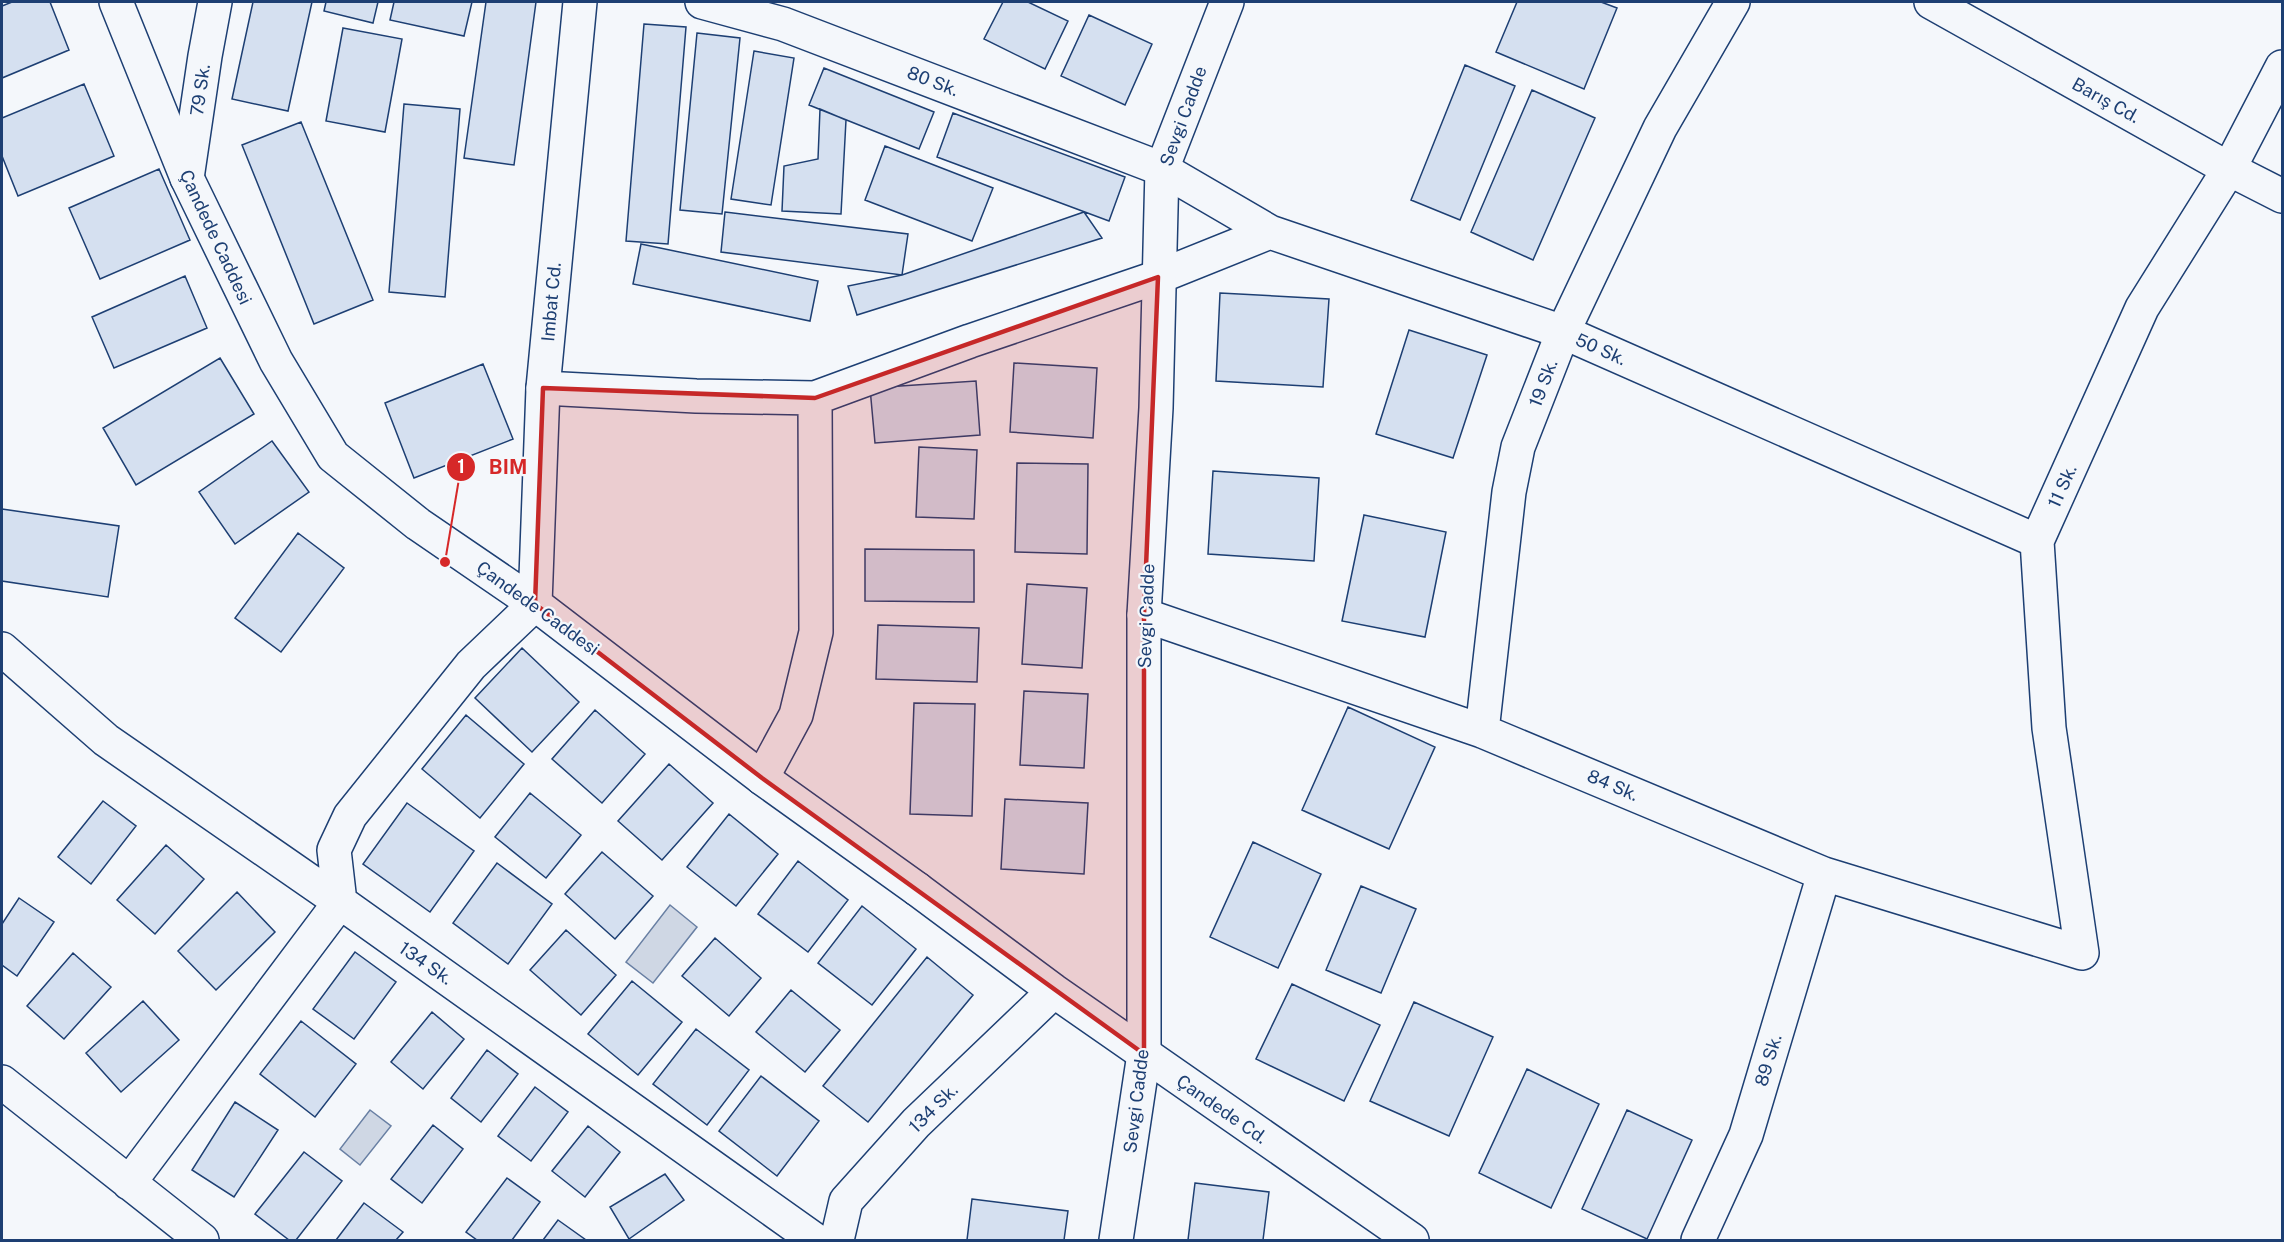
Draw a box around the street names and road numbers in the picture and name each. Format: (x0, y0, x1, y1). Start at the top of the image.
street label: 80 Sk. (904, 62, 962, 100)
street label: 79 Sk. (186, 63, 214, 117)
street label: Sevgi Cadde (1155, 63, 1211, 169)
street label: Barış Cd. (2069, 73, 2143, 127)
street label: Çandede Caddesi (176, 166, 256, 308)
street label: Imbat Cd. (537, 262, 565, 342)
street label: 50 Sk. (1572, 329, 1630, 369)
street label: 19 Sk. (1524, 356, 1562, 410)
street label: 11 Sk. (2043, 461, 2081, 511)
street label: Çandede Caddesi (473, 557, 603, 659)
street label: Sevgi Cadde (1134, 563, 1158, 669)
street label: 84 Sk. (1584, 765, 1642, 805)
street label: 134 Sk. (395, 937, 457, 989)
street label: 89 Sk. (1750, 1031, 1786, 1089)
street label: Sevgi Cadde (1119, 1048, 1153, 1154)
street label: Çandede Cd. (1173, 1070, 1271, 1148)
street label: 134 Sk. (904, 1079, 962, 1137)

